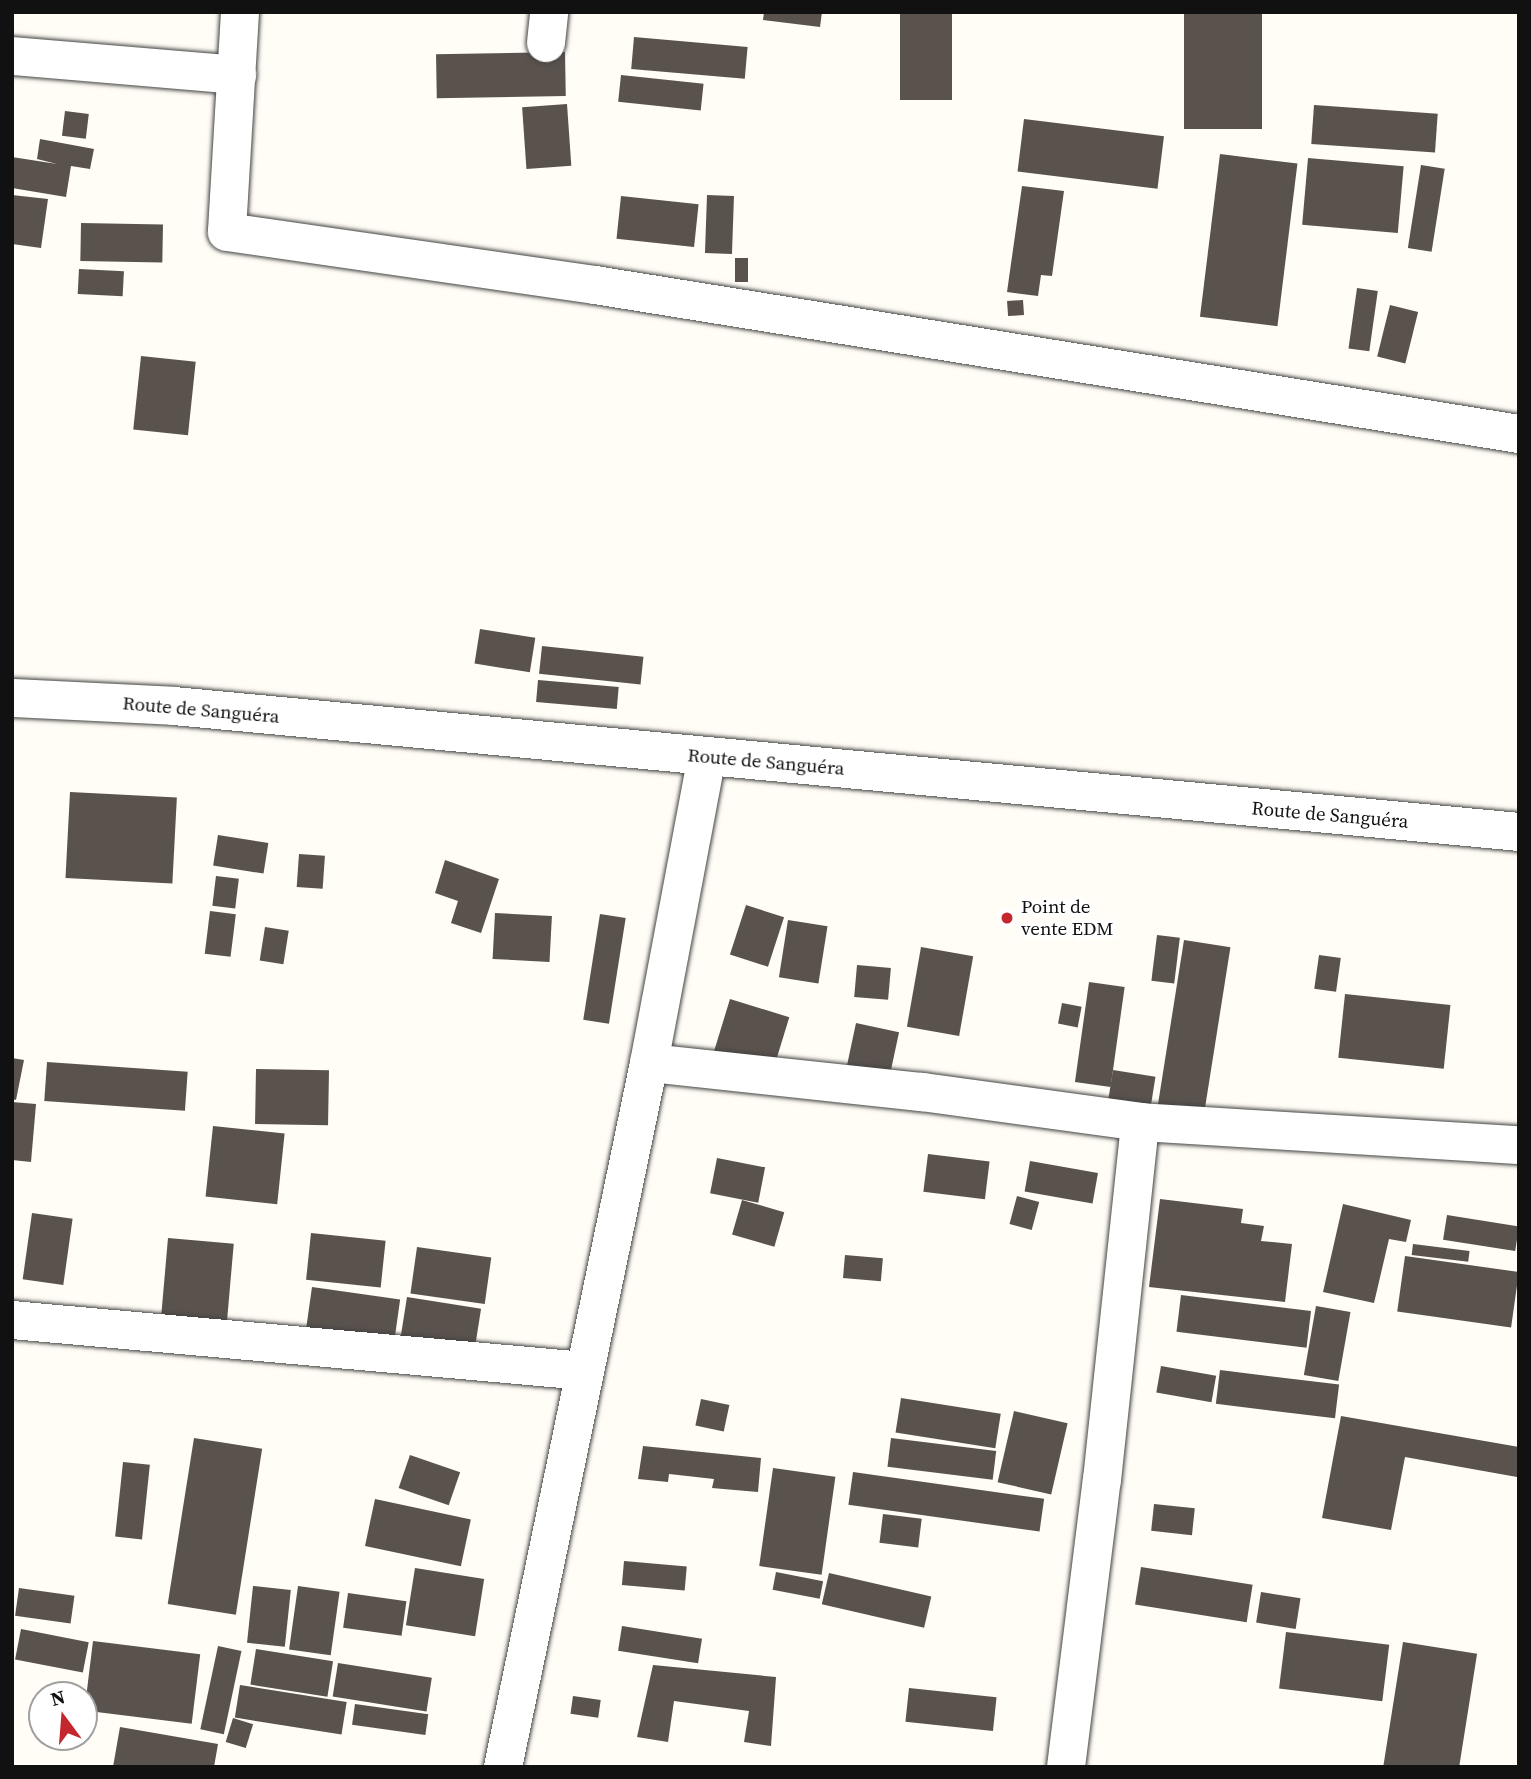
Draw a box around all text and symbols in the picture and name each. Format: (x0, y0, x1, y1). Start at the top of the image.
street label: Route de Sanguéra (122, 692, 280, 728)
street label: Route de Sanguéra (687, 744, 845, 780)
street label: Route de Sanguéra (1251, 797, 1409, 833)
place label: Point de vente EDM (1021, 896, 1113, 940)
marker: Point de vente EDM (999, 910, 1015, 926)
north arrow (28, 1681, 98, 1751)
text: N (48, 1683, 68, 1712)

